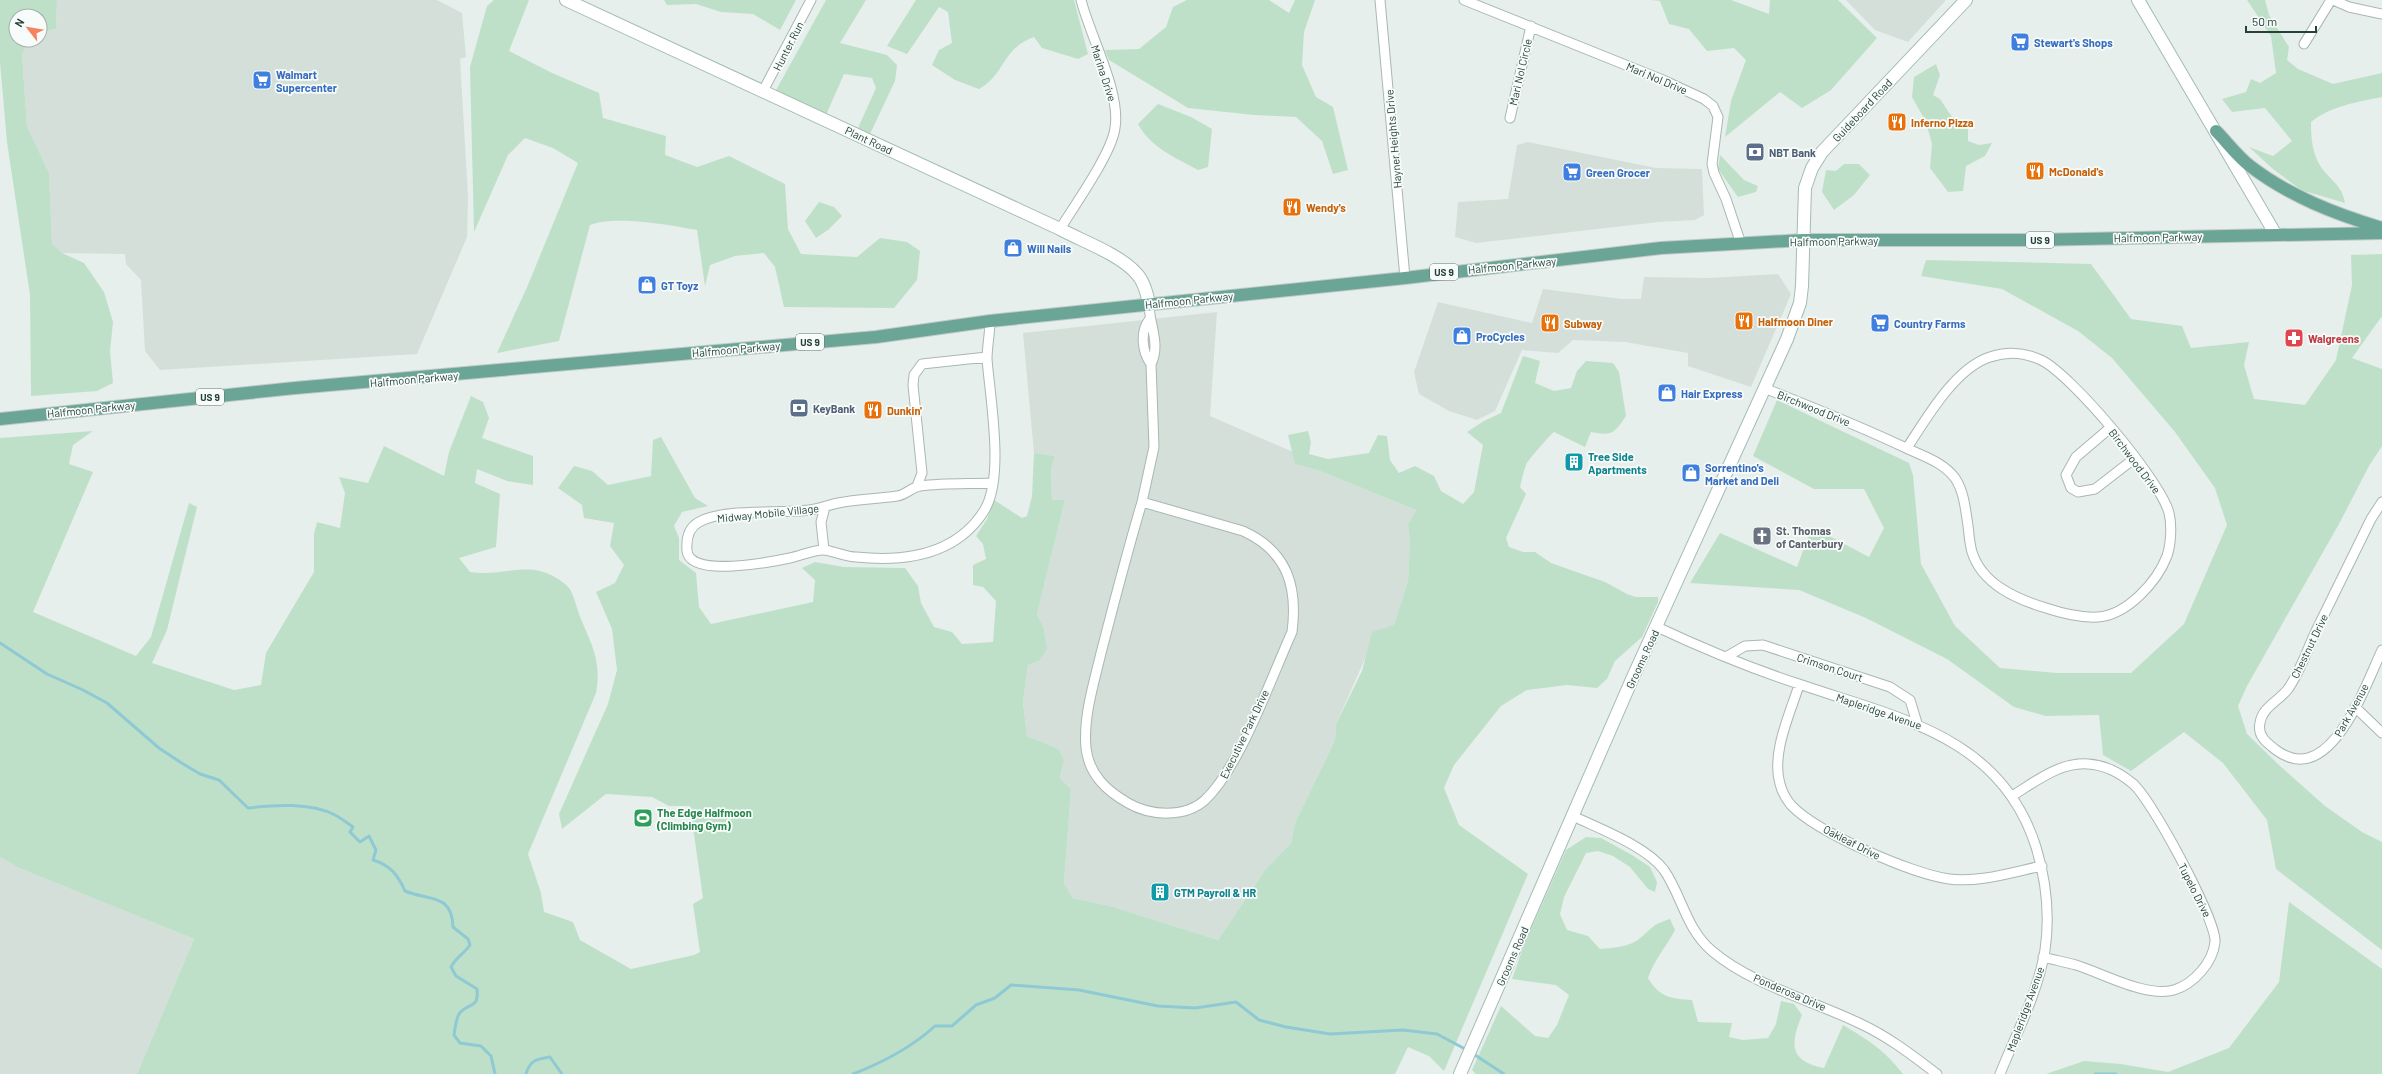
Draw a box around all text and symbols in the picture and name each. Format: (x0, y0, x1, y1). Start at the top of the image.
north arrow (8, 8, 48, 48)
scale bar (2246, 8, 2316, 34)
text: 50 m (2252, 14, 2277, 28)
text: N (12, 16, 26, 29)
street label: Hunter Run (770, 19, 806, 73)
supermarket icon: Stewart's Shops (2009, 31, 2031, 53)
place label: Stewart's Shops (2034, 36, 2113, 49)
street label: Mari Nol Circle (1506, 37, 1534, 107)
street label: Marina Drive (1089, 43, 1119, 103)
street label: Mari Nol Drive (1624, 59, 1690, 97)
place label: Walmart Supercenter (276, 68, 338, 94)
supermarket icon: Walmart Supercenter (251, 69, 273, 91)
street label: Guideboard Road (1830, 76, 1894, 144)
street label: Hayner Heights Drive (1382, 89, 1404, 189)
restaurant icon: Inferno Pizza (1886, 111, 1908, 133)
place label: Inferno Pizza (1911, 116, 1974, 129)
street label: Plant Road (843, 123, 895, 157)
bank icon: NBT Bank (1744, 141, 1766, 163)
place label: NBT Bank (1769, 146, 1816, 159)
restaurant icon: McDonald's (2024, 160, 2046, 182)
supermarket icon: Green Grocer (1561, 161, 1583, 183)
place label: McDonald's (2049, 165, 2104, 178)
place label: Green Grocer (1586, 166, 1651, 179)
restaurant icon: Wendy's (1281, 196, 1303, 218)
place label: Wendy's (1306, 201, 1346, 214)
street label: Halfmoon Parkway (2114, 230, 2202, 244)
road number: US 9 (2026, 232, 2054, 248)
street label: Halfmoon Parkway (1790, 234, 1878, 248)
shop icon: Will Nails (1002, 237, 1024, 259)
place label: Will Nails (1027, 242, 1072, 255)
street label: Halfmoon Parkway (1467, 254, 1557, 276)
road number: US 9 (1430, 264, 1458, 280)
shop icon: GT Toyz (636, 274, 658, 296)
place label: GT Toyz (661, 279, 698, 292)
street label: Halfmoon Parkway (1144, 289, 1234, 311)
restaurant icon: Halfmoon Diner (1733, 310, 1755, 332)
restaurant icon: Subway (1539, 312, 1561, 334)
supermarket icon: Country Farms (1869, 312, 1891, 334)
place label: Halfmoon Diner (1758, 315, 1834, 328)
place label: Subway (1564, 317, 1602, 330)
place label: Country Farms (1894, 317, 1966, 330)
shop icon: ProCycles (1451, 325, 1473, 347)
pharmacy icon: Walgreens (2283, 327, 2305, 349)
place label: ProCycles (1476, 330, 1525, 343)
place label: Walgreens (2308, 332, 2360, 345)
road number: US 9 (796, 334, 824, 350)
street label: Halfmoon Parkway (691, 339, 781, 359)
street label: Halfmoon Parkway (369, 369, 459, 389)
shop icon: Hair Express (1656, 382, 1678, 404)
place label: Hair Express (1681, 387, 1743, 400)
street label: Birchwood Drive (1776, 387, 1853, 429)
road number: US 9 (196, 389, 224, 405)
bank icon: KeyBank (788, 397, 810, 419)
street label: Halfmoon Parkway (46, 398, 136, 420)
restaurant icon: Dunkin' (862, 399, 884, 421)
place label: KeyBank (813, 402, 855, 415)
place label: Dunkin' (887, 404, 922, 417)
street label: Birchwood Drive (2106, 426, 2164, 496)
place label: Tree Side Apartments (1588, 450, 1647, 476)
building icon: Tree Side Apartments (1563, 451, 1585, 473)
place label: Sorrentino's Market and Deli (1705, 461, 1779, 487)
shop icon: Sorrentino's Market and Deli (1680, 462, 1702, 484)
street label: Midway Mobile Village (716, 501, 820, 525)
place label: St. Thomas of Canterbury (1776, 524, 1844, 550)
church icon: St. Thomas of Canterbury (1751, 525, 1773, 547)
street label: Chestnut Drive (2288, 612, 2330, 680)
street label: Grooms Road (1623, 627, 1661, 691)
street label: Crimson Court (1795, 650, 1865, 684)
street label: Park Avenue (2331, 681, 2371, 739)
street label: Executive Park Drive (1217, 687, 1271, 781)
street label: Mapleridge Avenue (1834, 690, 1924, 732)
place label: The Edge Halfmoon (Climbing Gym) (656, 806, 752, 832)
sports icon: The Edge Halfmoon (Climbing Gym) (632, 807, 654, 829)
street label: Oakleaf Drive (1821, 822, 1883, 862)
street label: Tupelo Drive (2176, 861, 2214, 919)
building icon: GTM Payroll & HR (1149, 881, 1171, 903)
place label: GTM Payroll & HR (1174, 886, 1256, 899)
street label: Grooms Road (1493, 924, 1531, 988)
street label: Mapleridge Avenue (2004, 965, 2046, 1053)
street label: Ponderosa Drive (1752, 971, 1828, 1013)

